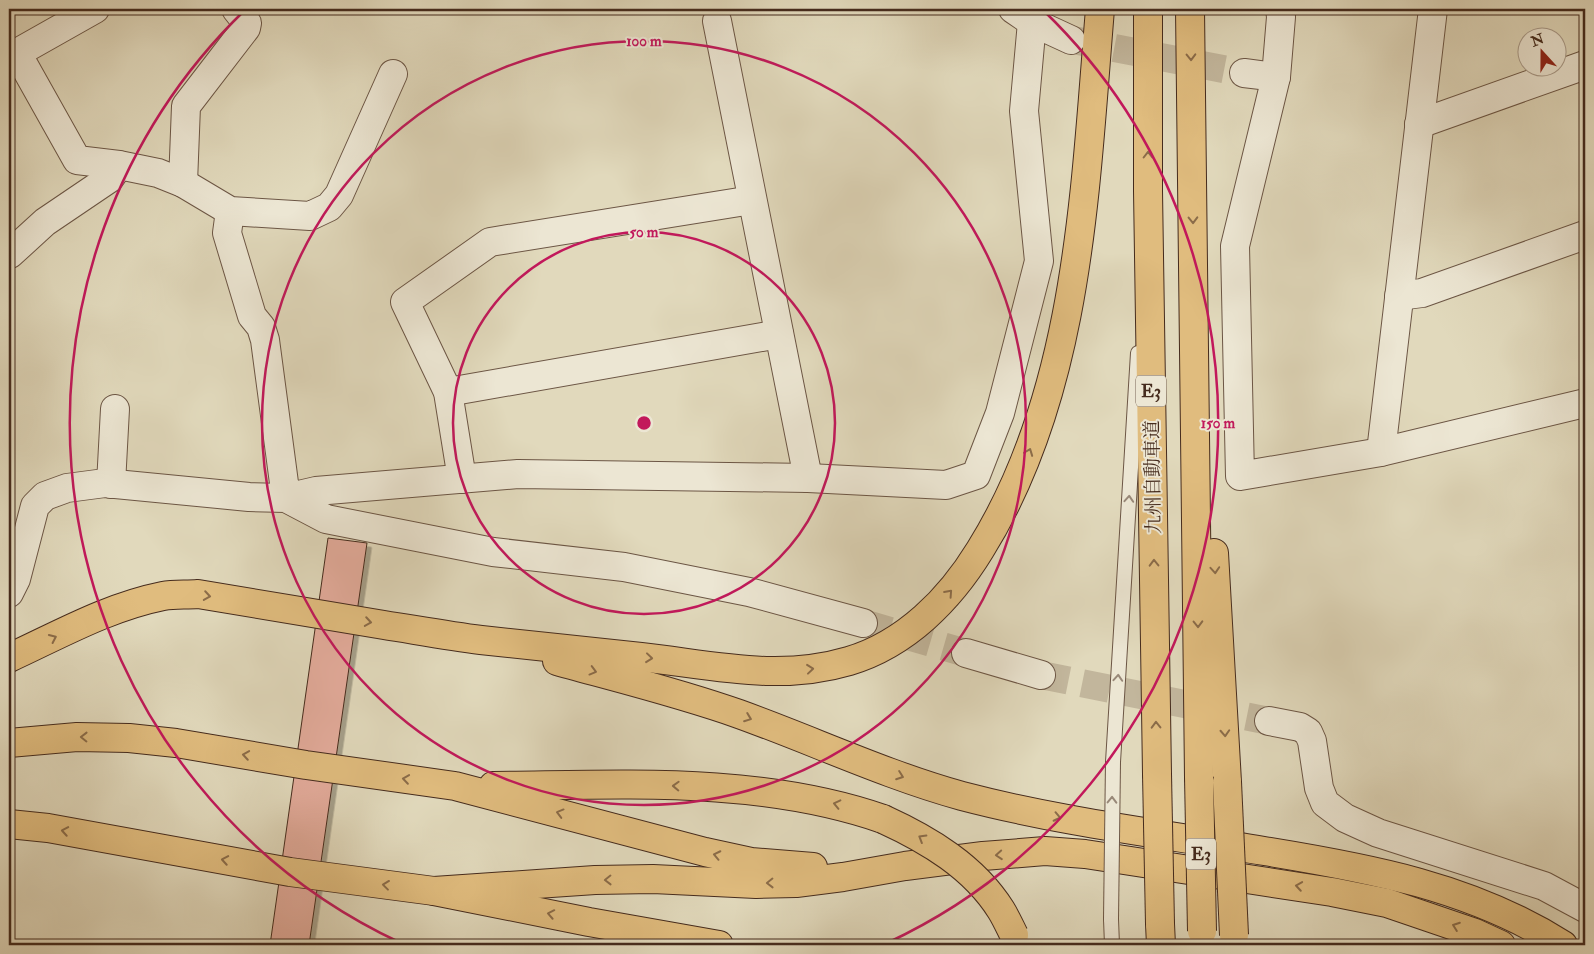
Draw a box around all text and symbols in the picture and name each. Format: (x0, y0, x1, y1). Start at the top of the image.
north arrow (1516, 28, 1566, 78)
text: N (1528, 30, 1547, 51)
text: 100 m (626, 32, 662, 51)
one-way arrow (1186, 54, 1196, 62)
one-way arrow (1143, 151, 1153, 159)
one-way arrow (1188, 216, 1199, 224)
text: 50 m (630, 223, 659, 242)
road number: E3 (1136, 376, 1166, 406)
centre of rings (635, 414, 653, 432)
text: 150 m (1201, 414, 1235, 433)
street label: 九州自動車道 (1140, 420, 1166, 534)
one-way arrow (1023, 449, 1033, 457)
one-way arrow (1124, 494, 1135, 502)
one-way arrow (1149, 558, 1159, 566)
one-way arrow (1210, 567, 1221, 575)
one-way arrow (203, 590, 212, 600)
one-way arrow (944, 590, 953, 599)
one-way arrow (364, 616, 372, 627)
one-way arrow (1193, 620, 1203, 628)
one-way arrow (48, 633, 57, 644)
one-way arrow (645, 652, 653, 663)
one-way arrow (806, 664, 814, 675)
one-way arrow (588, 665, 597, 676)
one-way arrow (1112, 674, 1123, 682)
one-way arrow (744, 712, 752, 722)
one-way arrow (1151, 721, 1161, 728)
one-way arrow (1220, 729, 1230, 737)
one-way arrow (80, 732, 88, 742)
one-way arrow (241, 750, 250, 760)
one-way arrow (895, 770, 904, 780)
one-way arrow (402, 774, 410, 785)
one-way arrow (671, 781, 679, 791)
one-way arrow (1107, 796, 1117, 804)
one-way arrow (832, 799, 841, 810)
one-way arrow (556, 809, 564, 819)
one-way arrow (1053, 811, 1062, 821)
one-way arrow (61, 827, 70, 837)
one-way arrow (918, 834, 927, 844)
road number: E3 (1186, 839, 1216, 870)
one-way arrow (995, 849, 1003, 860)
one-way arrow (713, 850, 722, 860)
one-way arrow (221, 856, 230, 866)
one-way arrow (603, 875, 611, 885)
one-way arrow (766, 878, 774, 889)
one-way arrow (382, 880, 390, 891)
one-way arrow (1295, 882, 1303, 892)
one-way arrow (546, 910, 555, 920)
one-way arrow (1452, 922, 1461, 932)

